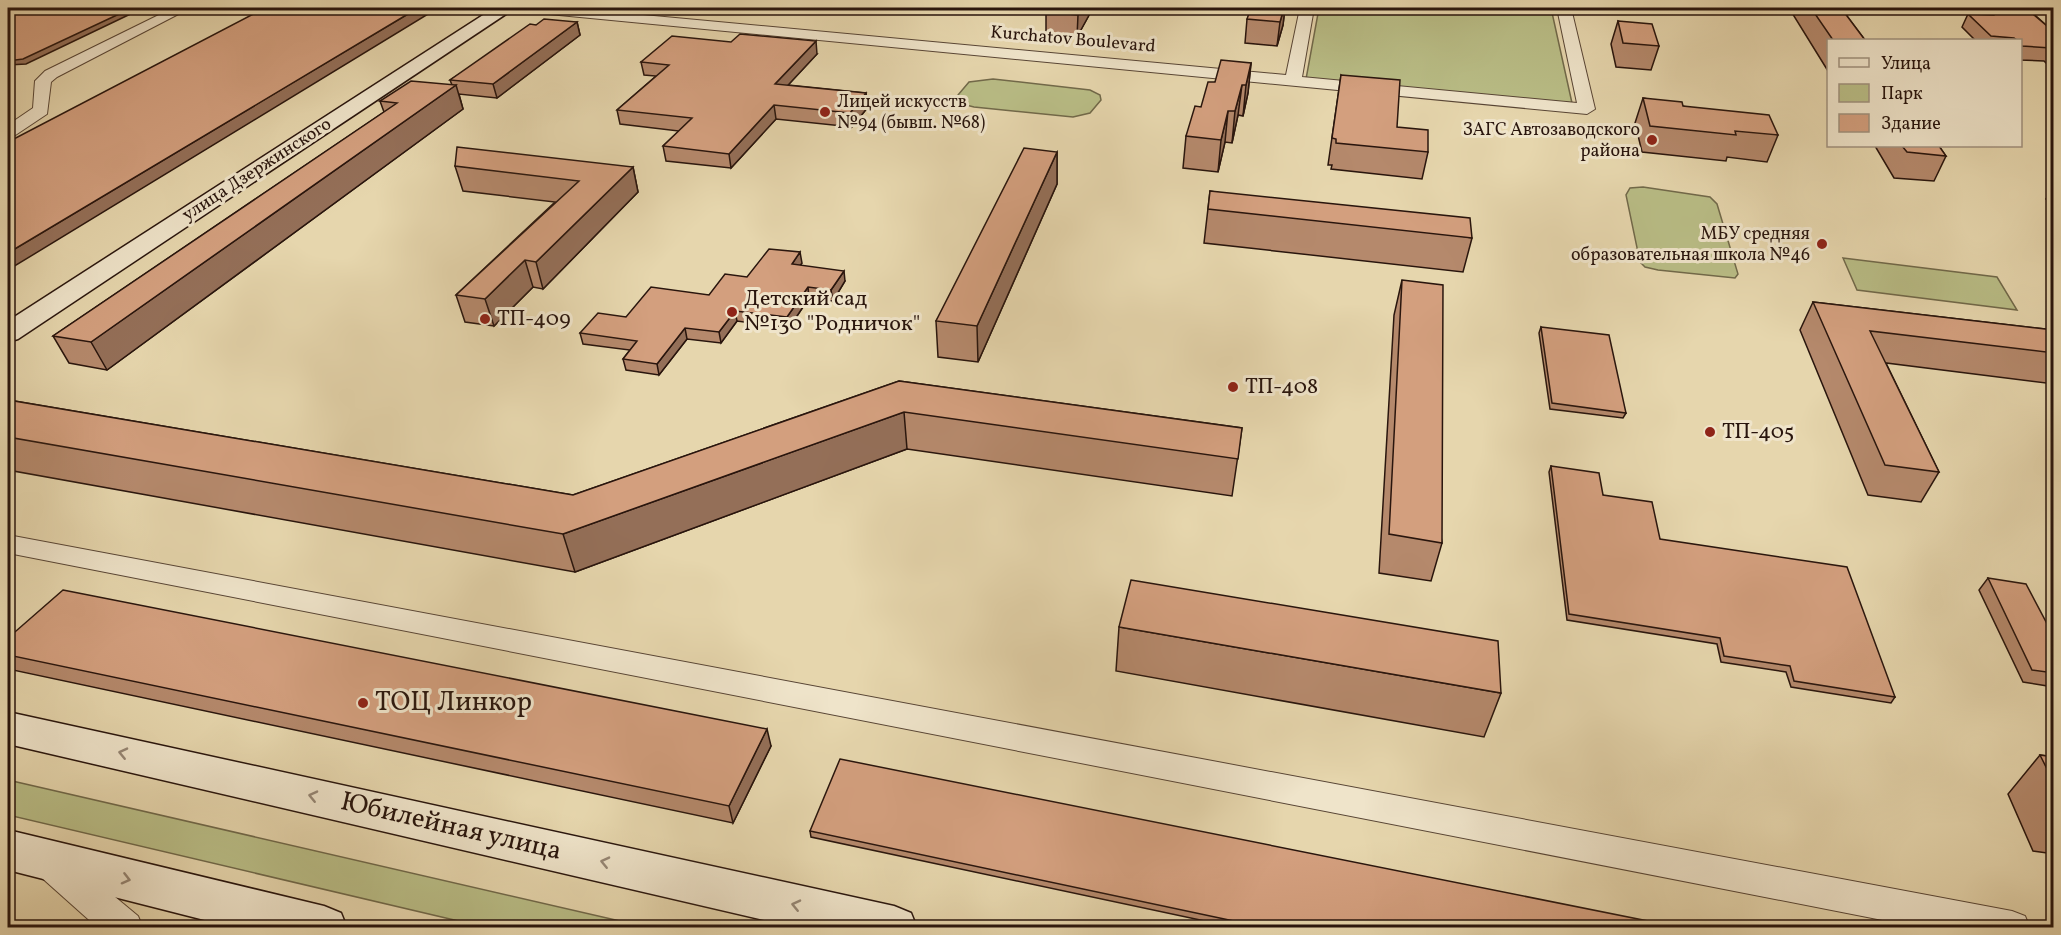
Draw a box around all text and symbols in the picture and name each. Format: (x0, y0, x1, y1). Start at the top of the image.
street label: Kurchatov Boulevard (989, 20, 1157, 60)
legend (1827, 39, 2022, 147)
text: Улица (1881, 52, 1931, 77)
text: Парк (1881, 82, 1923, 107)
place label: Лицей искусств №94 (бывш. №68) (837, 90, 985, 136)
marker: Лицей искусств №94 (бывш. №68) (818, 105, 832, 119)
street label: улица Дзержинского (177, 112, 337, 228)
text: Здание (1881, 112, 1941, 137)
place label: ЗАГС Автозаводского района (1463, 118, 1640, 164)
marker: ЗАГС Автозаводского района (1645, 133, 1659, 147)
place label: МБУ средняя образовательная школа №46 (1571, 222, 1810, 268)
marker: МБУ средняя образовательная школа №46 (1815, 237, 1829, 251)
place label: Детский сад №130 "Родничок" (744, 284, 920, 340)
place label: ТП-409 (497, 304, 571, 335)
marker: Детский сад №130 "Родничок" (725, 305, 739, 319)
marker: ТП-409 (478, 312, 492, 326)
place label: ТП-408 (1245, 372, 1318, 403)
marker: ТП-408 (1226, 380, 1240, 394)
place label: ТП-405 (1722, 417, 1794, 448)
marker: ТП-405 (1703, 425, 1717, 439)
place label: ТОЦ Линкор (375, 684, 532, 722)
marker: ТОЦ Линкор (356, 696, 370, 710)
one-way arrow (118, 748, 128, 761)
street label: Юбилейная улица (337, 783, 565, 871)
one-way arrow (308, 791, 318, 804)
one-way arrow (601, 857, 611, 870)
one-way arrow (120, 871, 130, 884)
one-way arrow (791, 900, 801, 913)

